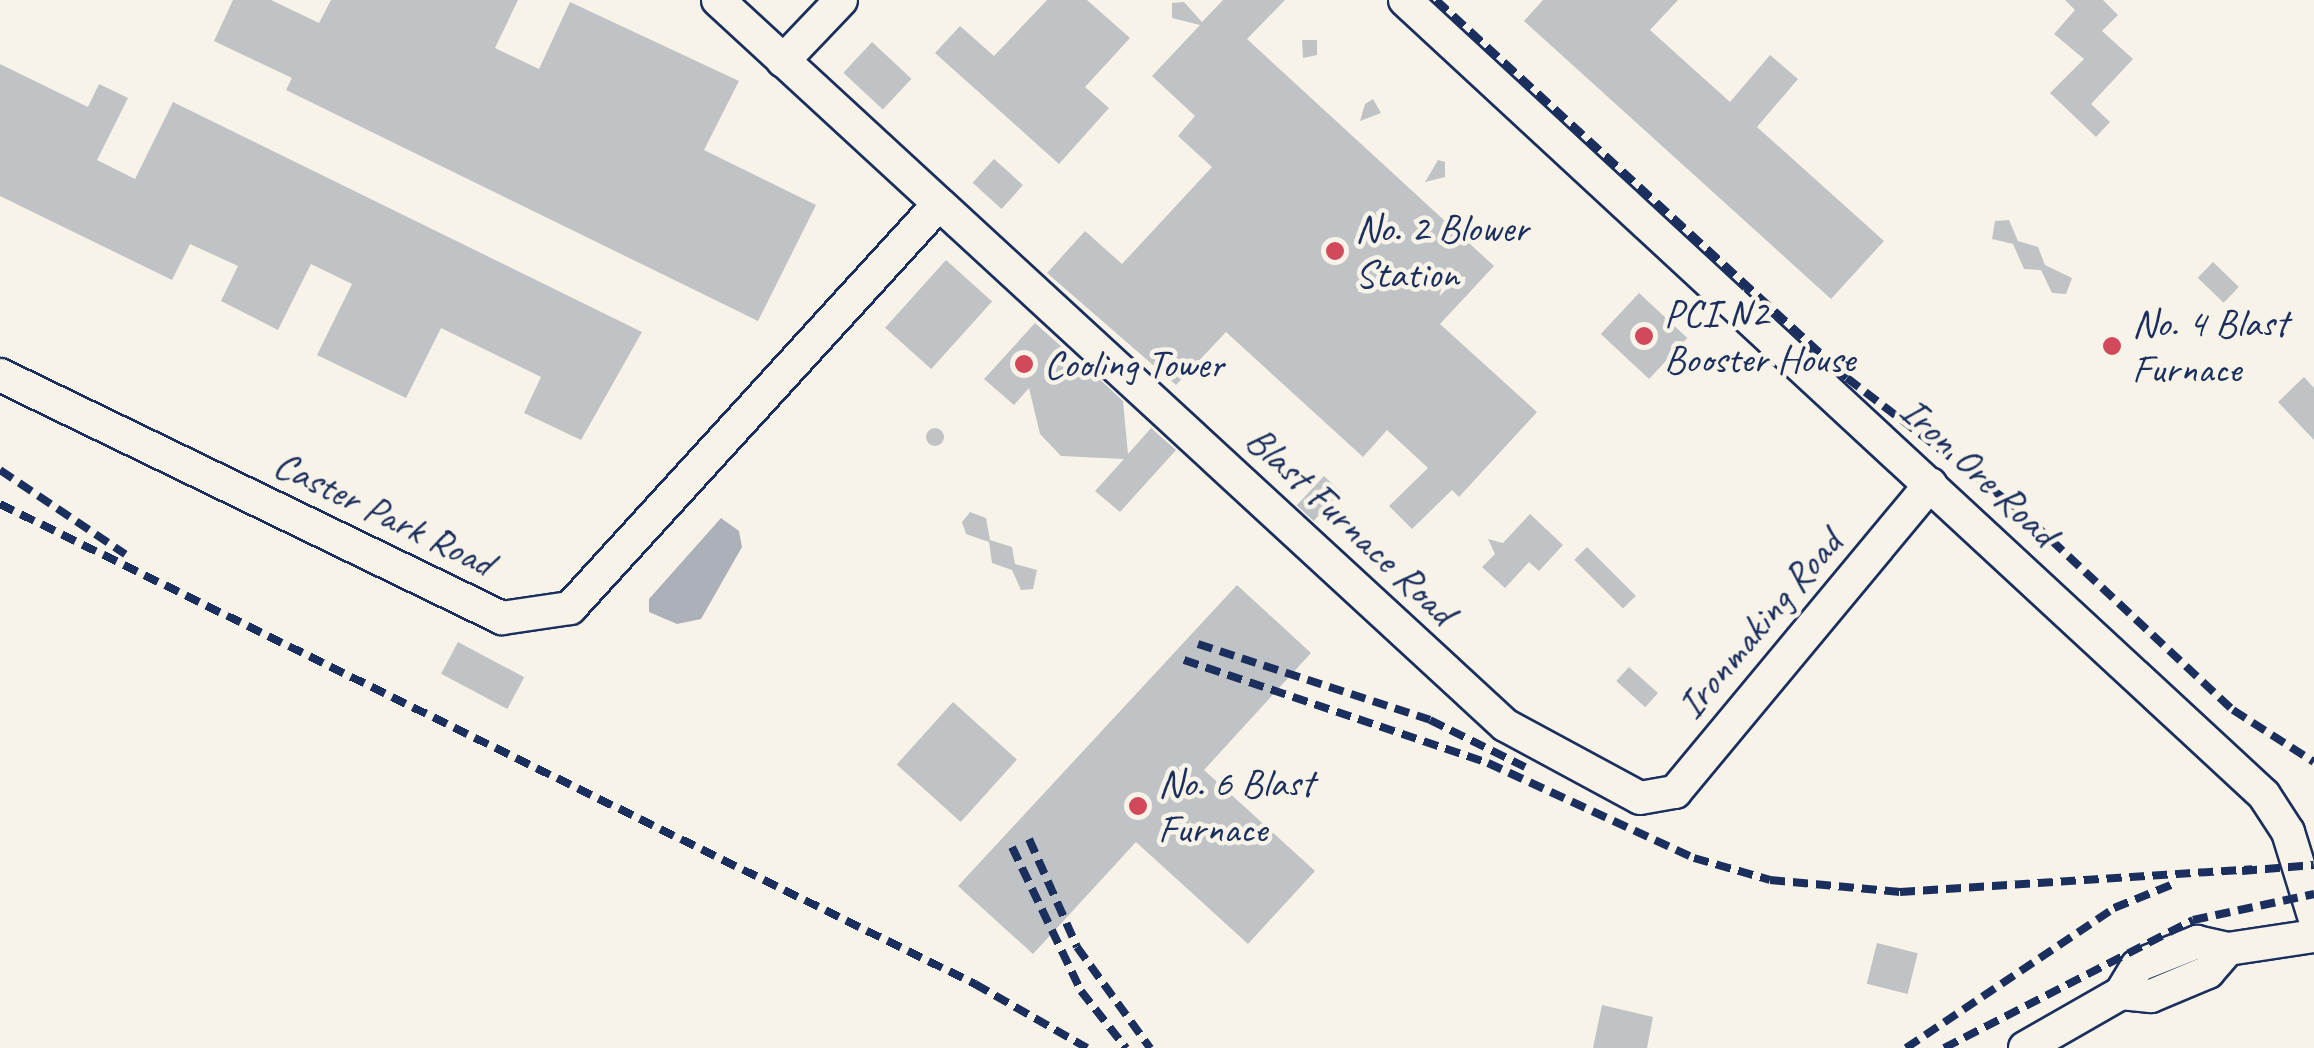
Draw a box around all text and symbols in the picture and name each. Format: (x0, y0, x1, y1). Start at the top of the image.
place label: No. 2 Blower Station (1355, 204, 1529, 298)
marker: No. 2 Blower Station (1324, 240, 1346, 262)
place label: PCI N2 Booster House (1664, 289, 1855, 383)
place label: No. 4 Blast Furnace (2132, 299, 2288, 393)
marker: PCI N2 Booster House (1633, 325, 1655, 347)
marker: No. 4 Blast Furnace (2101, 335, 2123, 357)
place label: Cooling Tower (1044, 340, 1224, 388)
marker: Cooling Tower (1013, 353, 1035, 375)
street label: Iron Ore Road (1891, 387, 2067, 555)
street label: Blast Furnace Road (1237, 416, 1465, 634)
street label: Caster Park Road (265, 439, 503, 587)
street label: Ironmaking Road (1666, 520, 1852, 728)
place label: No. 6 Blast Furnace (1158, 759, 1314, 853)
marker: No. 6 Blast Furnace (1127, 795, 1149, 817)

